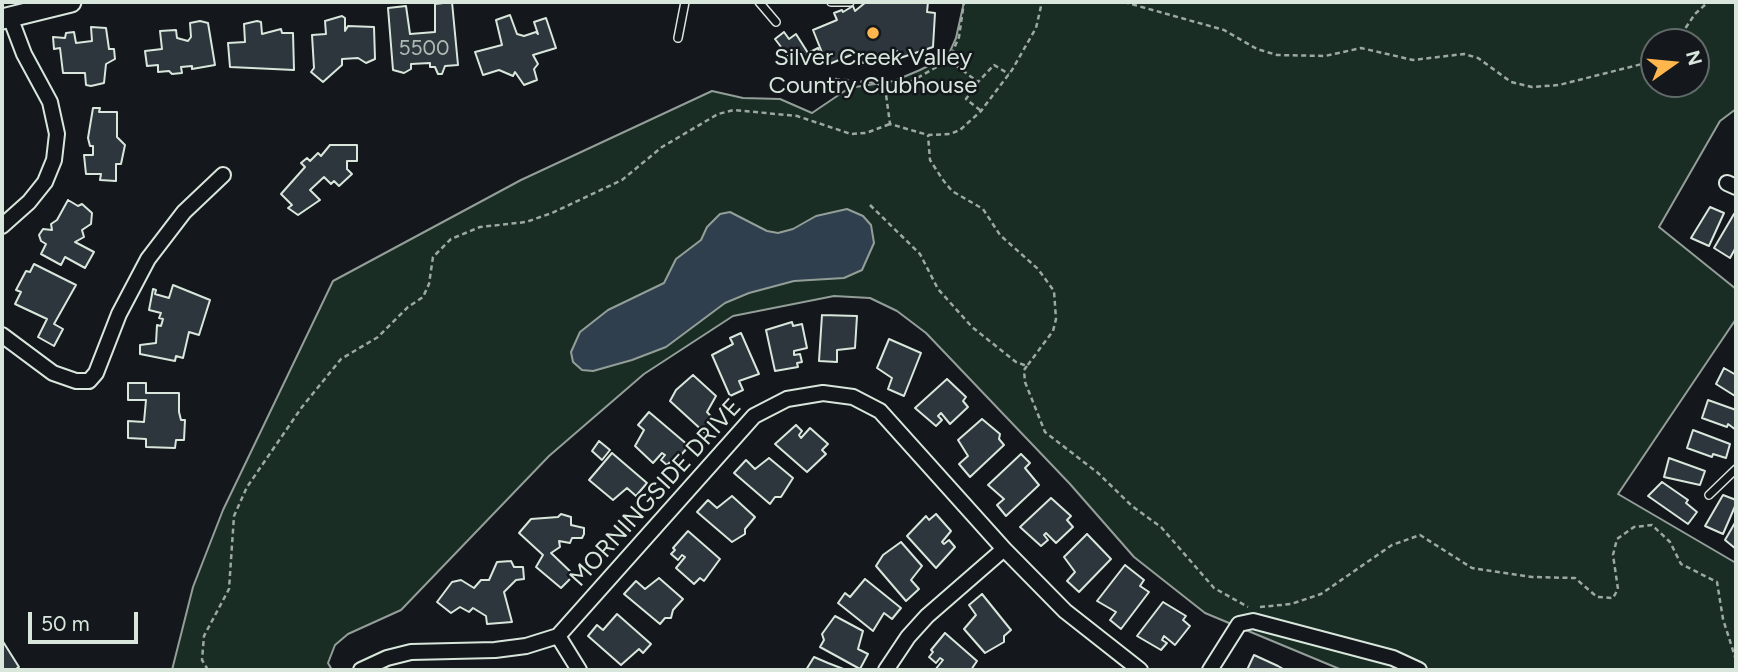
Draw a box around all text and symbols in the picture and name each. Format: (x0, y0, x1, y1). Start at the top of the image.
marker: Silver Creek Valley Country Clubhouse (865, 25, 881, 41)
north arrow (1640, 28, 1710, 98)
house number: 5500 (398, 36, 450, 62)
place label: Silver Creek Valley Country Clubhouse (769, 44, 977, 100)
text: N (1681, 48, 1707, 68)
street label: MORNINGSIDE DRIVE (564, 393, 748, 593)
scale bar (32, 598, 142, 642)
text: 50 m (41, 611, 90, 636)

